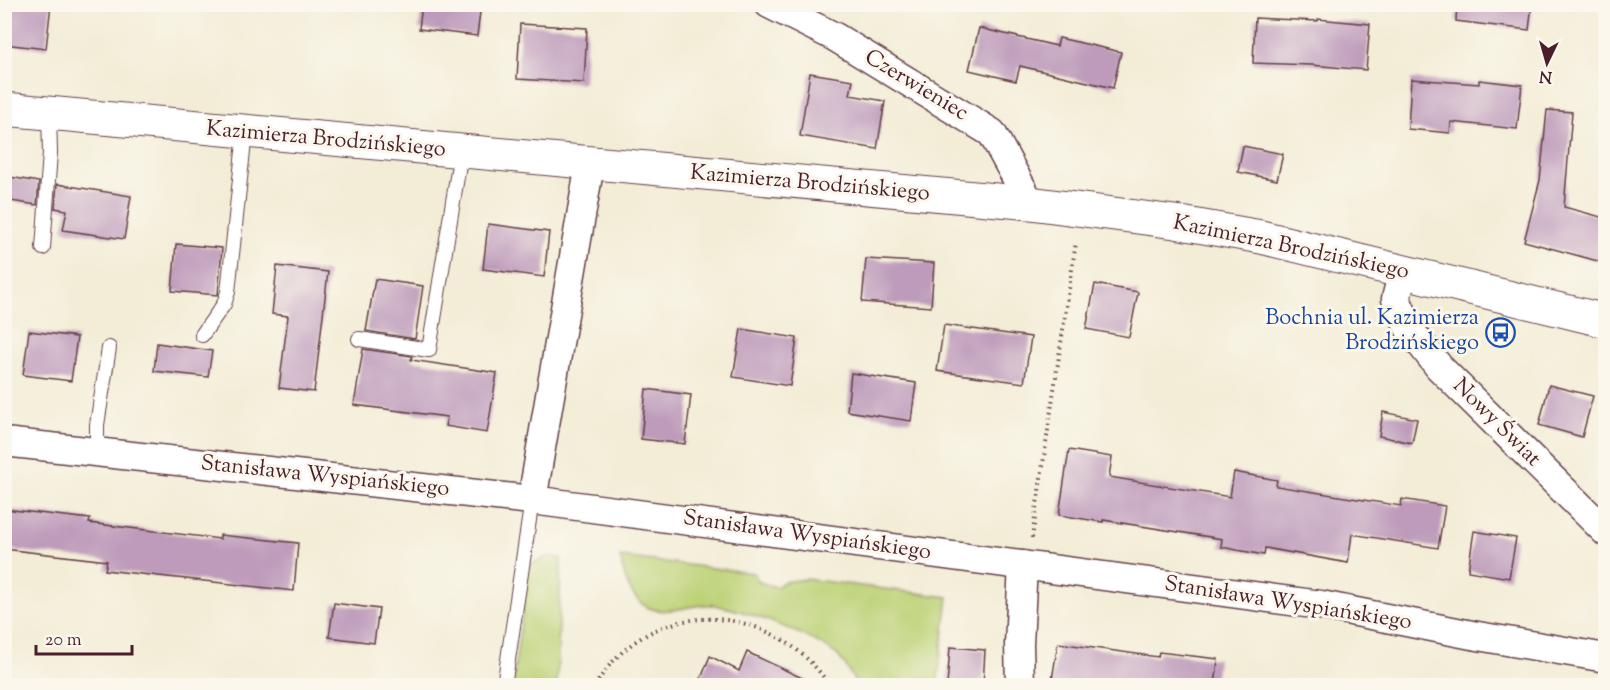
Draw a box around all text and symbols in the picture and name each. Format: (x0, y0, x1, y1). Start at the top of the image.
north arrow (1517, 33, 1577, 93)
street label: Czerwieniec (858, 42, 974, 130)
text: N (1538, 63, 1553, 87)
street label: Kazimierza Brodzińskiego (205, 114, 447, 166)
street label: Kazimierza Brodzińskiego (689, 158, 931, 210)
street label: Kazimierza Brodzińskiego (1170, 207, 1412, 289)
place label: Bochnia ul. Kazimierza Brodzińskiego (1265, 303, 1479, 360)
bus stop icon: Bochnia ul. Kazimierza Brodzińskiego (1484, 316, 1516, 348)
street label: Nowy Świat (1444, 371, 1549, 475)
street label: Stanisława Wyspiańskiego (199, 448, 451, 506)
street label: Stanisława Wyspiańskiego (681, 503, 933, 569)
street label: Stanisława Wyspiańskiego (1162, 569, 1414, 639)
scale bar (36, 618, 132, 656)
text: 20 m (45, 628, 82, 654)

